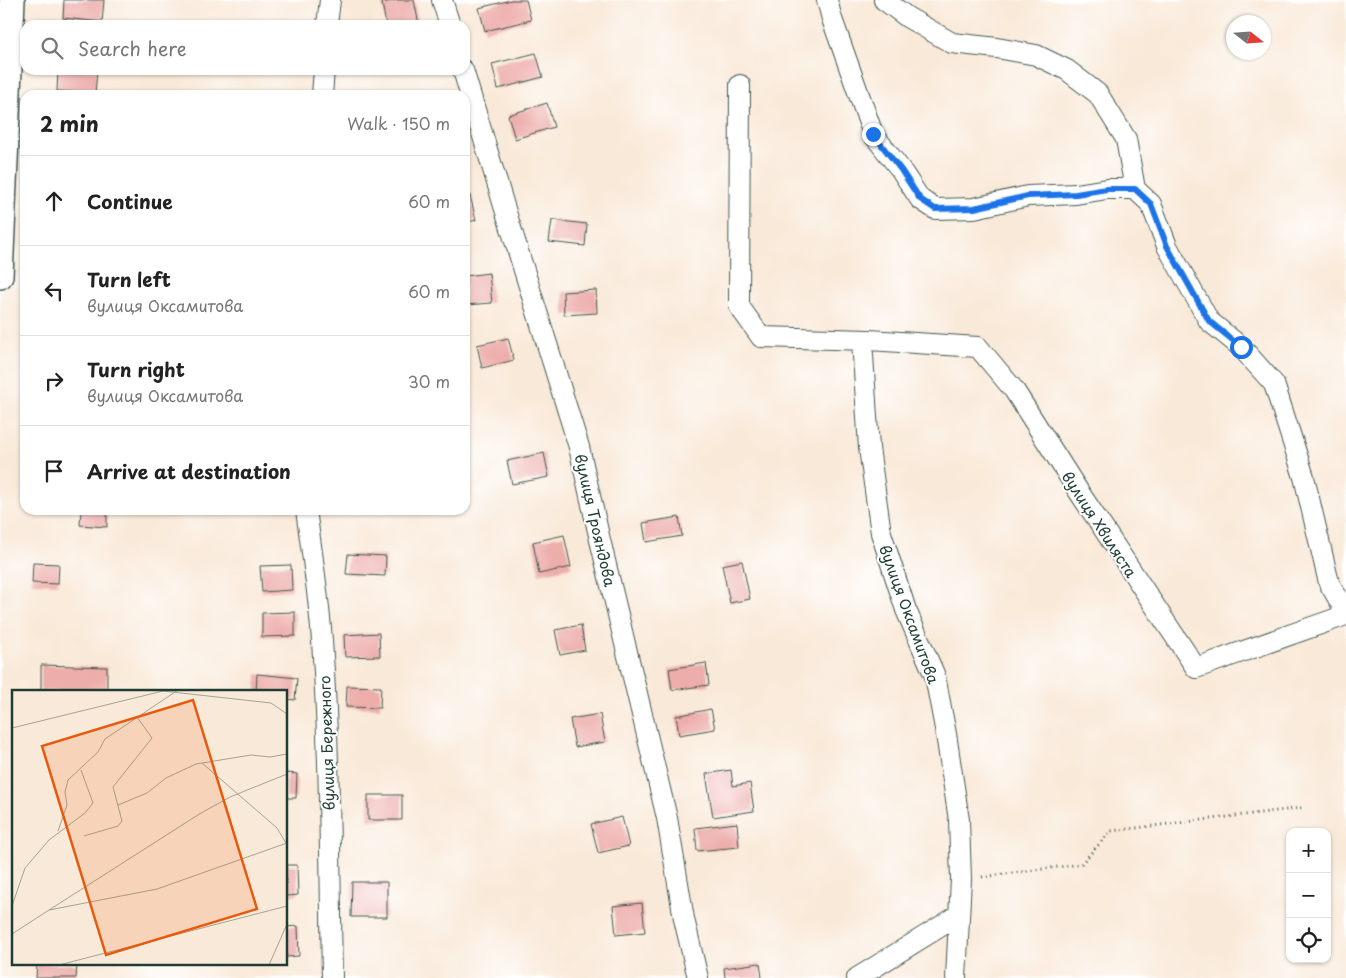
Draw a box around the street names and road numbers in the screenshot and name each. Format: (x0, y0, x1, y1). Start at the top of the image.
street label: вулиця Трояндова (570, 451, 623, 589)
street label: вулиця Хвиляста (1057, 466, 1144, 582)
street label: вулиця Оксамитова (874, 541, 946, 687)
street label: вулиця Бережного (312, 675, 340, 811)

